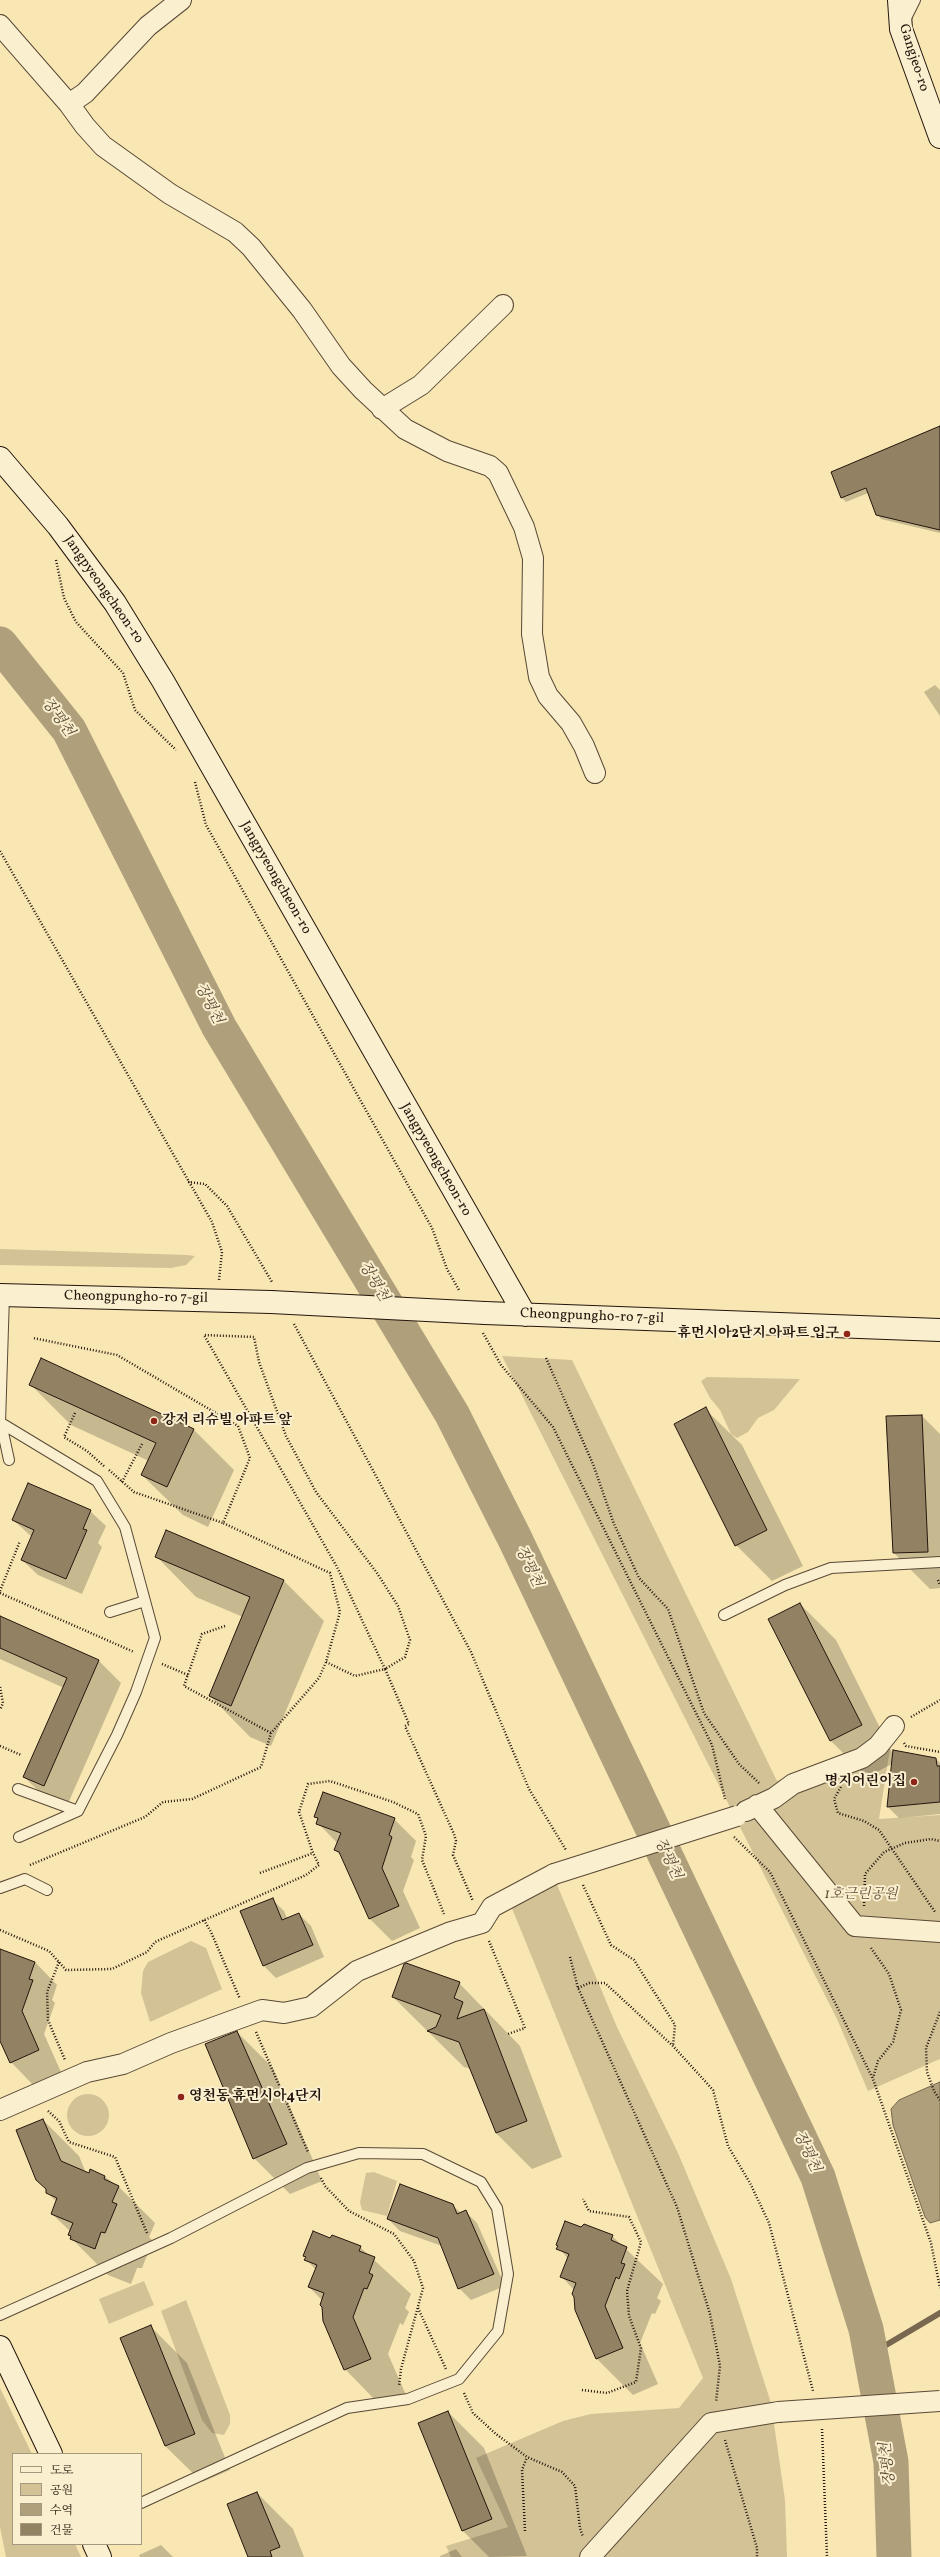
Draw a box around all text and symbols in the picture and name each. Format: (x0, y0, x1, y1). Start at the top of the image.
street label: Gangjeo-ro (894, 22, 932, 94)
street label: Jangpyeongcheon-ro (59, 533, 147, 647)
water label: 장평천 (37, 695, 77, 741)
street label: Jangpyeongcheon-ro (236, 818, 314, 938)
water label: 장평천 (190, 981, 226, 1027)
street label: Jangpyeongcheon-ro (396, 1100, 474, 1220)
water label: 장평천 (354, 1259, 392, 1305)
street label: Cheongpungho-ro 7-gil (64, 1288, 208, 1308)
street label: Cheongpungho-ro 7-gil (520, 1306, 664, 1328)
place label: 휴먼시아2단지 아파트 입구 (677, 1326, 839, 1342)
marker: 휴먼시아2단지 아파트 입구 (842, 1329, 852, 1339)
place label: 강저 리슈빌 아파트 앞 (162, 1413, 292, 1429)
marker: 강저 리슈빌 아파트 앞 (149, 1416, 159, 1426)
water label: 장평천 (511, 1543, 545, 1591)
place label: 명지어린이집 (825, 1774, 906, 1790)
marker: 명지어린이집 (909, 1777, 919, 1787)
water label: 장평천 (650, 1835, 684, 1883)
park label: 1호근린공원 (825, 1887, 897, 1903)
place label: 영천동 휴먼시아4단지 (189, 2089, 322, 2105)
marker: 영천동 휴먼시아4단지 (176, 2092, 186, 2102)
water label: 장평천 (789, 2128, 823, 2176)
water label: 장평천 (878, 2441, 900, 2487)
legend (12, 2453, 142, 2545)
text: 도로 (50, 2463, 73, 2479)
text: 공원 (50, 2483, 73, 2499)
text: 수역 (50, 2503, 73, 2519)
text: 건물 (50, 2523, 73, 2539)

